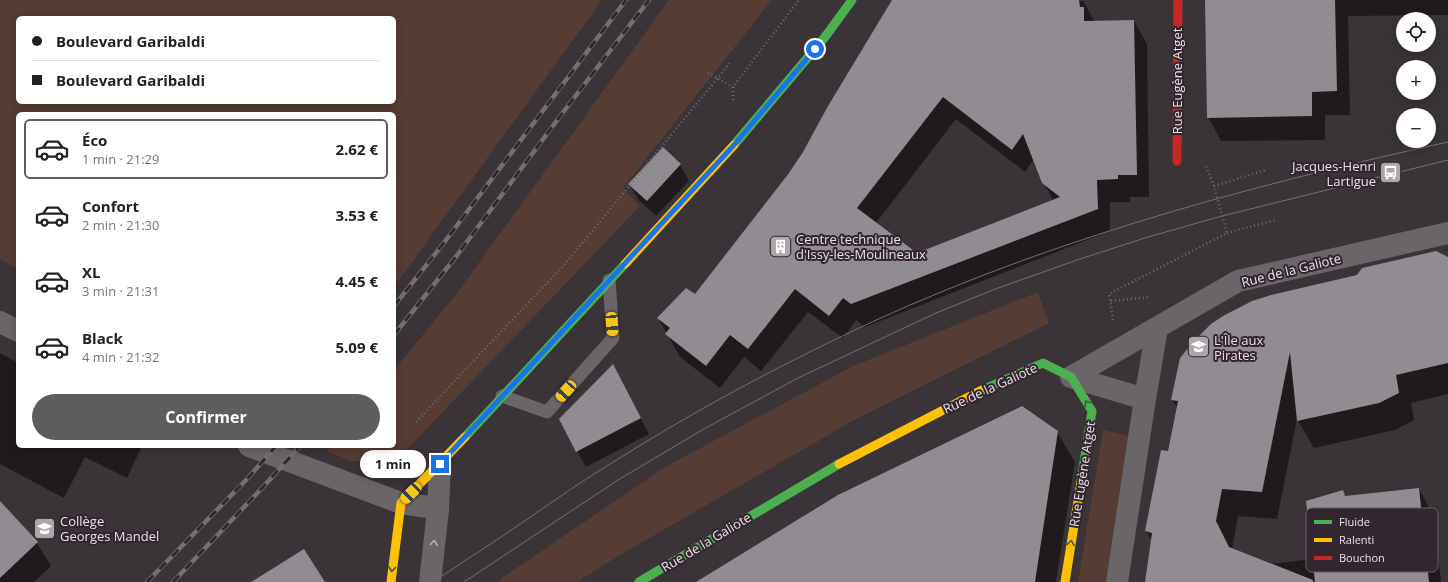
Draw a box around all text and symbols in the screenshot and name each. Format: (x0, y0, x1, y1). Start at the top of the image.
map controls (1396, 12, 1436, 148)
button: locate (1396, 12, 1436, 52)
street label: Rue Eugène Atget (1168, 27, 1186, 134)
text: Boulevard Garibaldi (56, 31, 205, 51)
route start (806, 40, 824, 58)
button: + (1396, 60, 1436, 100)
text: Boulevard Garibaldi (56, 70, 205, 90)
button: − (1396, 108, 1436, 148)
text: Éco (82, 130, 107, 150)
icon: car (34, 131, 70, 167)
text: 2.62 € (336, 139, 378, 159)
text: 1 min · 21:29 (82, 150, 159, 168)
place label: Jacques-Henri Lartigue (1290, 157, 1376, 190)
bus stop icon: Jacques-Henri Lartigue (1378, 160, 1404, 186)
text: Confort (82, 196, 139, 216)
icon: car (34, 197, 70, 233)
text: 3.53 € (336, 205, 378, 225)
text: 2 min · 21:30 (82, 216, 159, 234)
place label: Centre technique d'Issy-les-Moulineaux (796, 230, 926, 263)
building icon: Centre technique d'Issy-les-Moulineaux (767, 233, 793, 259)
street label: Rue de la Galiote (1239, 249, 1343, 291)
text: XL (82, 262, 100, 282)
icon: car (34, 263, 70, 299)
text: 4.45 € (336, 271, 378, 291)
text: 3 min · 21:31 (82, 282, 159, 300)
car (605, 312, 619, 336)
text: Black (82, 328, 123, 348)
icon: car (34, 329, 70, 365)
place label: L'Île aux Pirates (1214, 331, 1263, 364)
school or university icon: L'Île aux Pirates (1186, 334, 1212, 360)
text: 5.09 € (336, 337, 378, 357)
text: 4 min · 21:32 (82, 348, 159, 366)
street label: Rue de la Galiote (940, 358, 1040, 418)
car (554, 378, 578, 404)
button: Confirmer (32, 394, 380, 440)
one-way arrow (1084, 400, 1092, 407)
street label: Rue Eugène Atget (1065, 420, 1099, 528)
callout: 1 min (360, 450, 426, 478)
text: 1 min (375, 455, 411, 473)
route end (431, 455, 449, 473)
car (398, 480, 424, 506)
street label: Rue de la Galiote (658, 508, 754, 576)
legend (1306, 508, 1438, 572)
place label: Collège Georges Mandel (60, 512, 159, 545)
text: Fluide (1339, 514, 1370, 529)
school or university icon: Collège Georges Mandel (32, 515, 58, 541)
text: Ralenti (1339, 532, 1374, 547)
one-way arrow (429, 540, 438, 546)
one-way arrow (1066, 540, 1075, 547)
text: Bouchon (1339, 550, 1385, 565)
one-way arrow (388, 566, 397, 572)

